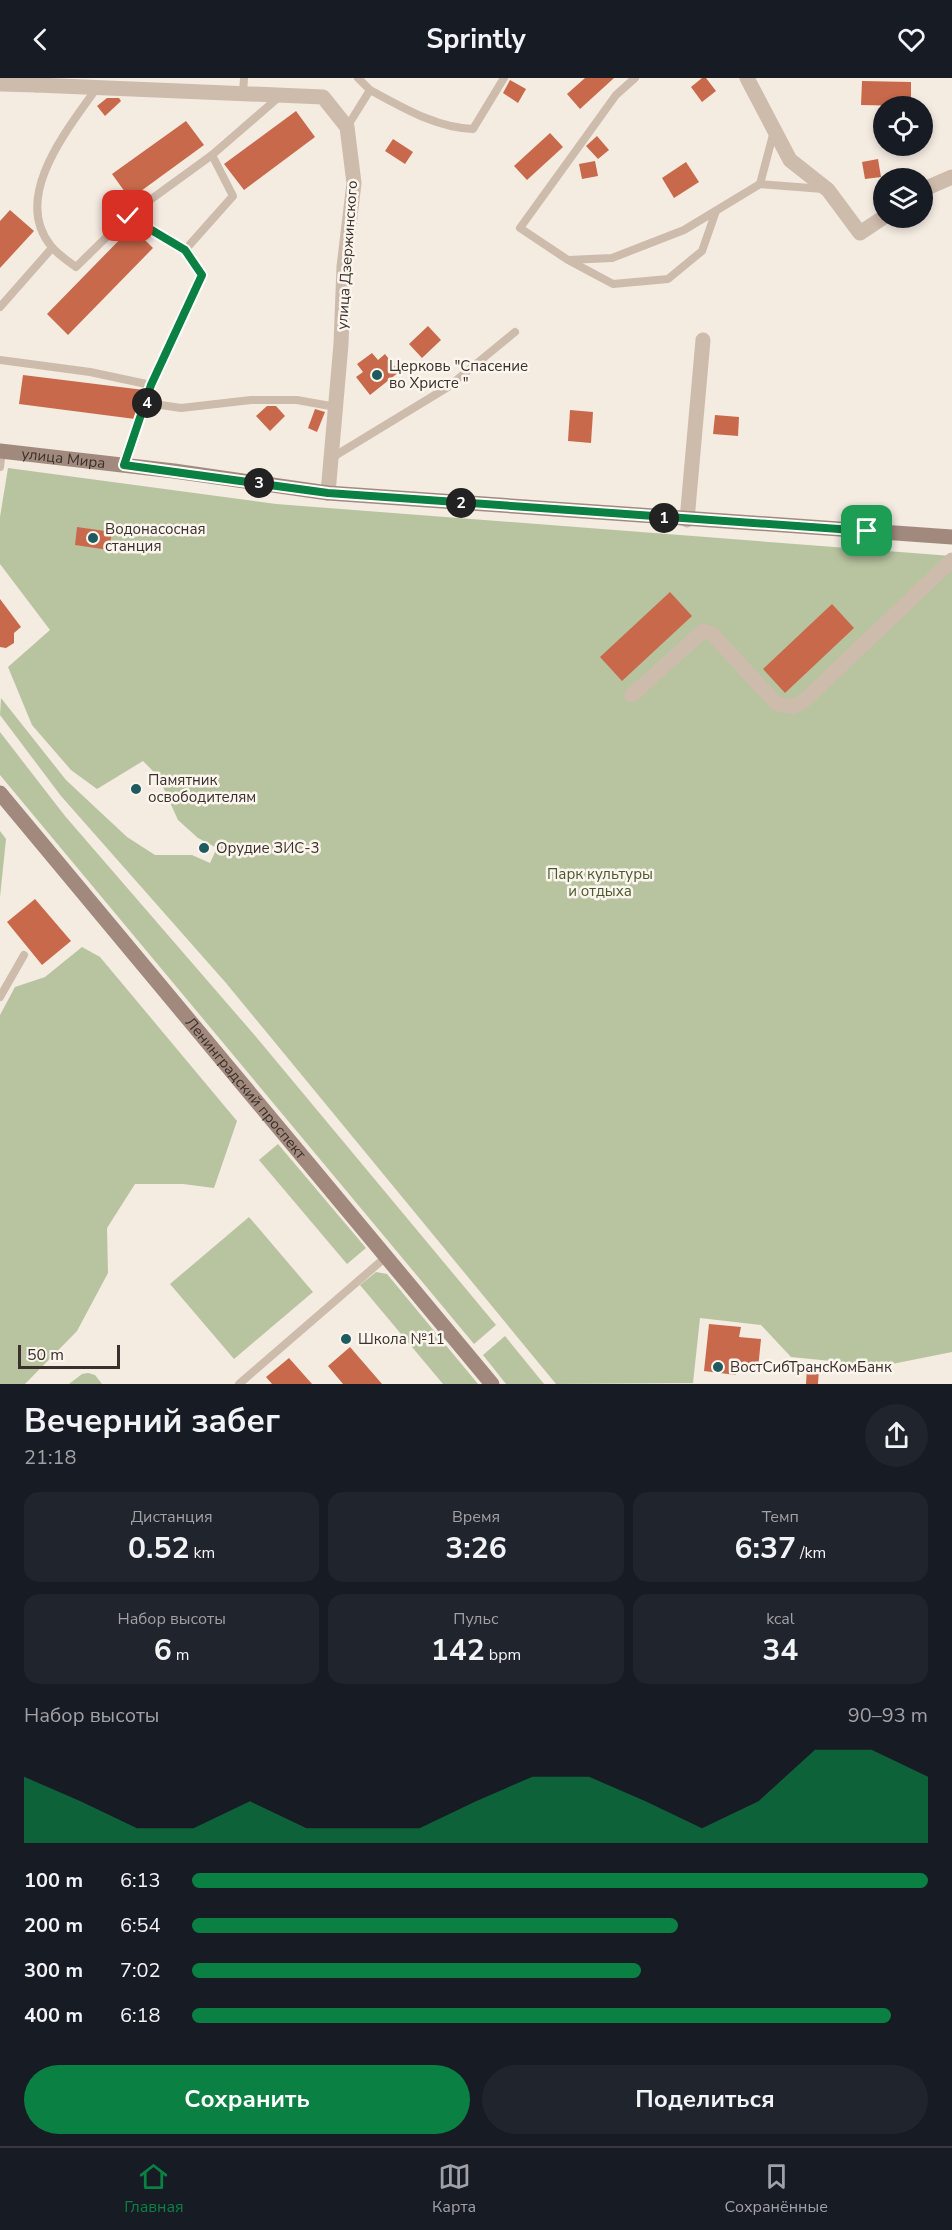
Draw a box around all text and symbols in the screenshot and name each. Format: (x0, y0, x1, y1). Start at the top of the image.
text: Sprintly (426, 21, 526, 58)
icon: back (24, 23, 57, 56)
icon: heart (895, 23, 928, 56)
map controls (873, 96, 933, 228)
button: locate (873, 96, 933, 156)
button: layers (873, 168, 933, 228)
street label: улица Дзержинского (332, 180, 362, 330)
pin (102, 190, 153, 241)
icon: check (111, 199, 144, 232)
place label: Церковь "Спасение во Христе " (389, 356, 528, 393)
marker: Церковь "Спасение во Христе " (370, 368, 384, 382)
pin: 4 (132, 388, 162, 418)
text: 4 (142, 392, 152, 414)
street label: улица Мира (21, 444, 107, 473)
pin: 3 (244, 468, 274, 498)
text: 3 (254, 472, 264, 494)
pin: 2 (446, 488, 476, 518)
text: 2 (456, 492, 466, 514)
pin: 1 (649, 503, 679, 533)
pin (841, 505, 892, 556)
text: 1 (659, 507, 669, 529)
icon: arrive (850, 514, 883, 547)
place label: Водонасосная станция (105, 519, 206, 556)
marker: Водонасосная станция (86, 531, 100, 545)
place label: Памятник освободителям (148, 770, 256, 807)
marker: Памятник освободителям (129, 782, 143, 796)
place label: Орудие ЗИС-3 (216, 838, 320, 858)
marker: Орудие ЗИС-3 (197, 841, 211, 855)
park label: Парк культуры и отдыха (547, 864, 653, 901)
street label: Ленинградский проспект (181, 1013, 311, 1164)
place label: Школа №11 (358, 1329, 445, 1349)
marker: Школа №11 (339, 1332, 353, 1346)
scale bar (18, 1342, 120, 1370)
text: 50 m (27, 1344, 64, 1366)
place label: ВостСибТрансКомБанк (730, 1357, 892, 1377)
marker: ВостСибТрансКомБанк (711, 1360, 725, 1374)
text: Вечерний забег (24, 1399, 280, 1444)
button: share (865, 1404, 928, 1467)
text: 21:18 (24, 1444, 77, 1471)
text: Дистанция (131, 1506, 213, 1528)
text: Время (452, 1506, 500, 1528)
text: Темп (762, 1506, 799, 1528)
text: 0.52 (128, 1528, 189, 1569)
text: 3:26 (445, 1528, 507, 1569)
text: 6:37 (734, 1528, 796, 1569)
text: km (189, 1542, 215, 1564)
text: /km (796, 1542, 826, 1564)
text: Набор высоты (117, 1608, 226, 1630)
text: Пульс (453, 1608, 499, 1630)
text: kcal (766, 1608, 795, 1630)
text: 6 (154, 1630, 172, 1671)
text: 142 (431, 1630, 485, 1671)
text: 34 (762, 1630, 798, 1671)
text: m (172, 1644, 190, 1666)
text: bpm (485, 1644, 521, 1666)
text: Набор высоты (24, 1702, 159, 1729)
text: 90–93 m (848, 1702, 928, 1729)
text: 100 m (24, 1867, 83, 1894)
text: 6:13 (120, 1867, 161, 1894)
text: 200 m (24, 1912, 83, 1939)
text: 6:54 (120, 1912, 161, 1939)
text: 300 m (24, 1957, 83, 1984)
text: 7:02 (120, 1957, 161, 1984)
text: 400 m (24, 2002, 83, 2029)
text: 6:18 (120, 2002, 161, 2029)
button: Сохранить (24, 2065, 470, 2134)
button: Поделиться (482, 2065, 928, 2134)
tab: Главная (124, 2160, 184, 2218)
tab: Карта (432, 2160, 476, 2218)
tab: Сохранённые (724, 2160, 828, 2218)

